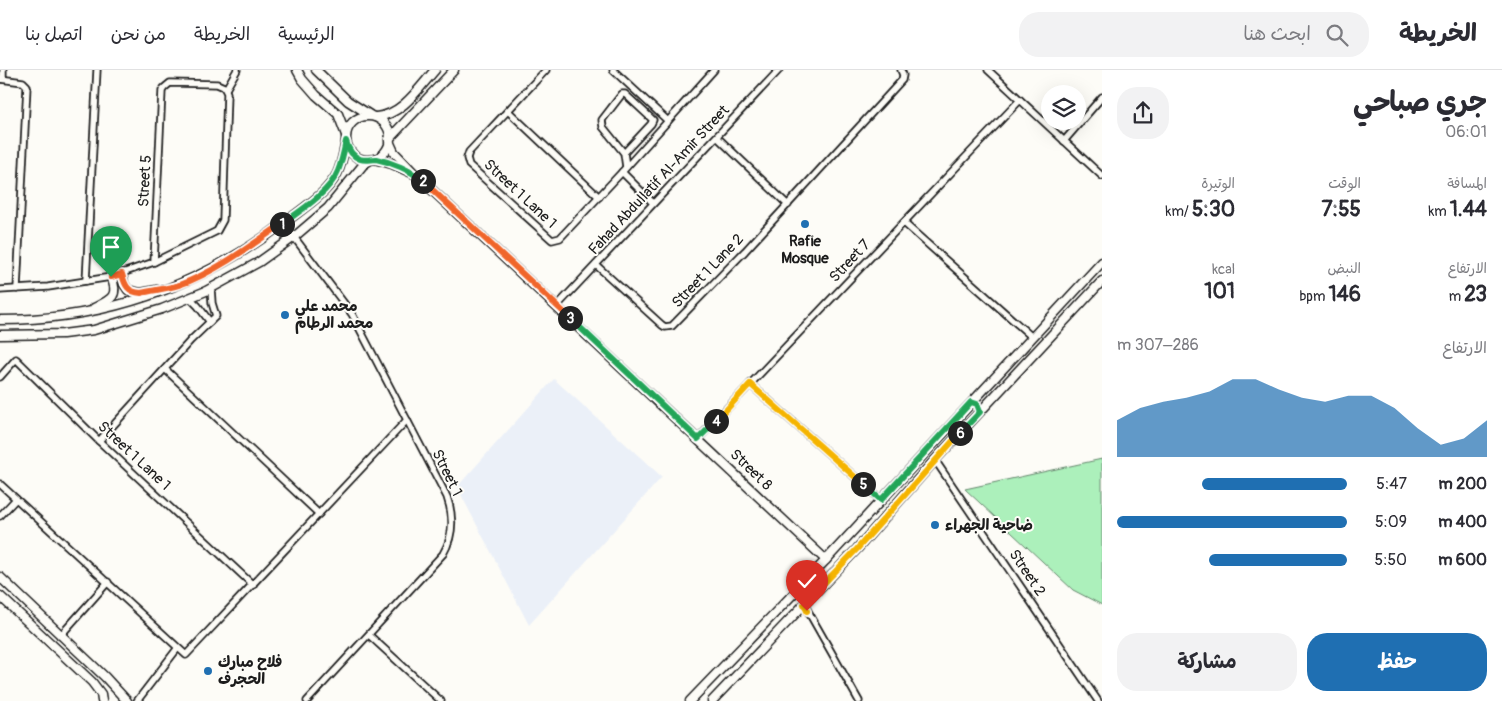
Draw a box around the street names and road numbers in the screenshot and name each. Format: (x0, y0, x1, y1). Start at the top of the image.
street label: Fahad Abdullatif Al-Amir Street (585, 100, 734, 259)
street label: Street 5 (134, 154, 156, 208)
street label: Street 1 Lane 1 (479, 155, 561, 233)
street label: Street 1 Lane 2 (668, 230, 748, 312)
street label: Street 7 (825, 236, 875, 286)
street label: Street 1 Lane 1 (93, 417, 175, 495)
street label: Street 8 (726, 445, 776, 495)
street label: Street 1 (428, 446, 466, 500)
street label: Street 2 (1004, 546, 1050, 600)

